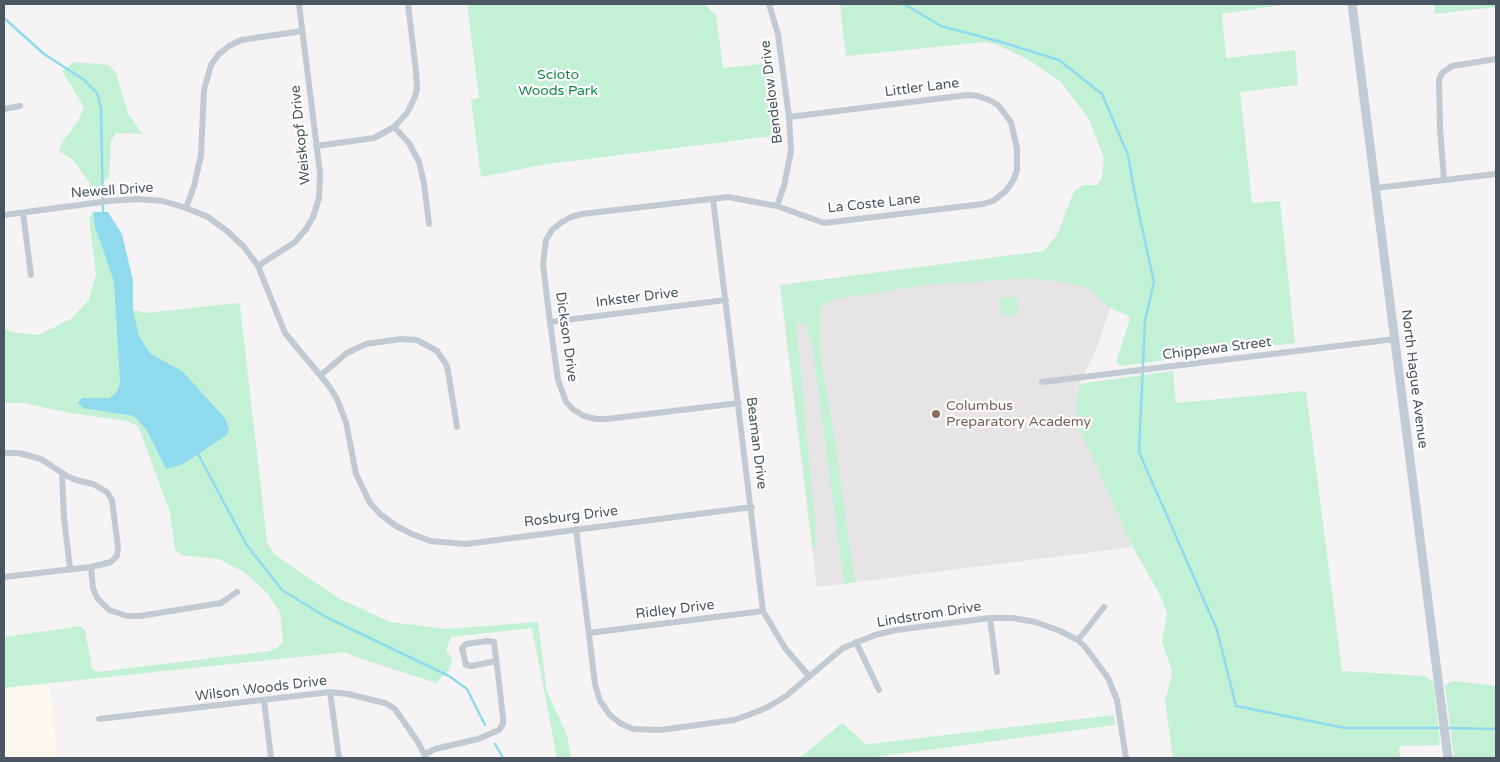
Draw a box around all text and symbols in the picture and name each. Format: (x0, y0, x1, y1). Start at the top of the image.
street label: Bendelow Drive (757, 39, 787, 145)
park label: Scioto Woods Park (518, 67, 598, 100)
street label: Littler Lane (884, 75, 960, 101)
street label: Weiskopf Drive (287, 84, 315, 186)
street label: Newell Drive (70, 180, 154, 202)
street label: La Coste Lane (827, 191, 921, 217)
street label: Inkster Drive (595, 285, 679, 311)
street label: Dickson Drive (551, 291, 581, 383)
street label: North Hague Avenue (1397, 309, 1431, 449)
street label: Chippewa Street (1161, 334, 1273, 364)
street label: Beaman Drive (742, 396, 770, 490)
place label: Columbus Preparatory Academy (946, 398, 1091, 431)
marker: Columbus Preparatory Academy (930, 408, 942, 420)
street label: Rosburg Drive (523, 503, 619, 531)
street label: Ridley Drive (635, 597, 715, 623)
street label: Lindstrom Drive (876, 598, 982, 632)
street label: Wilson Woods Drive (194, 673, 328, 705)

